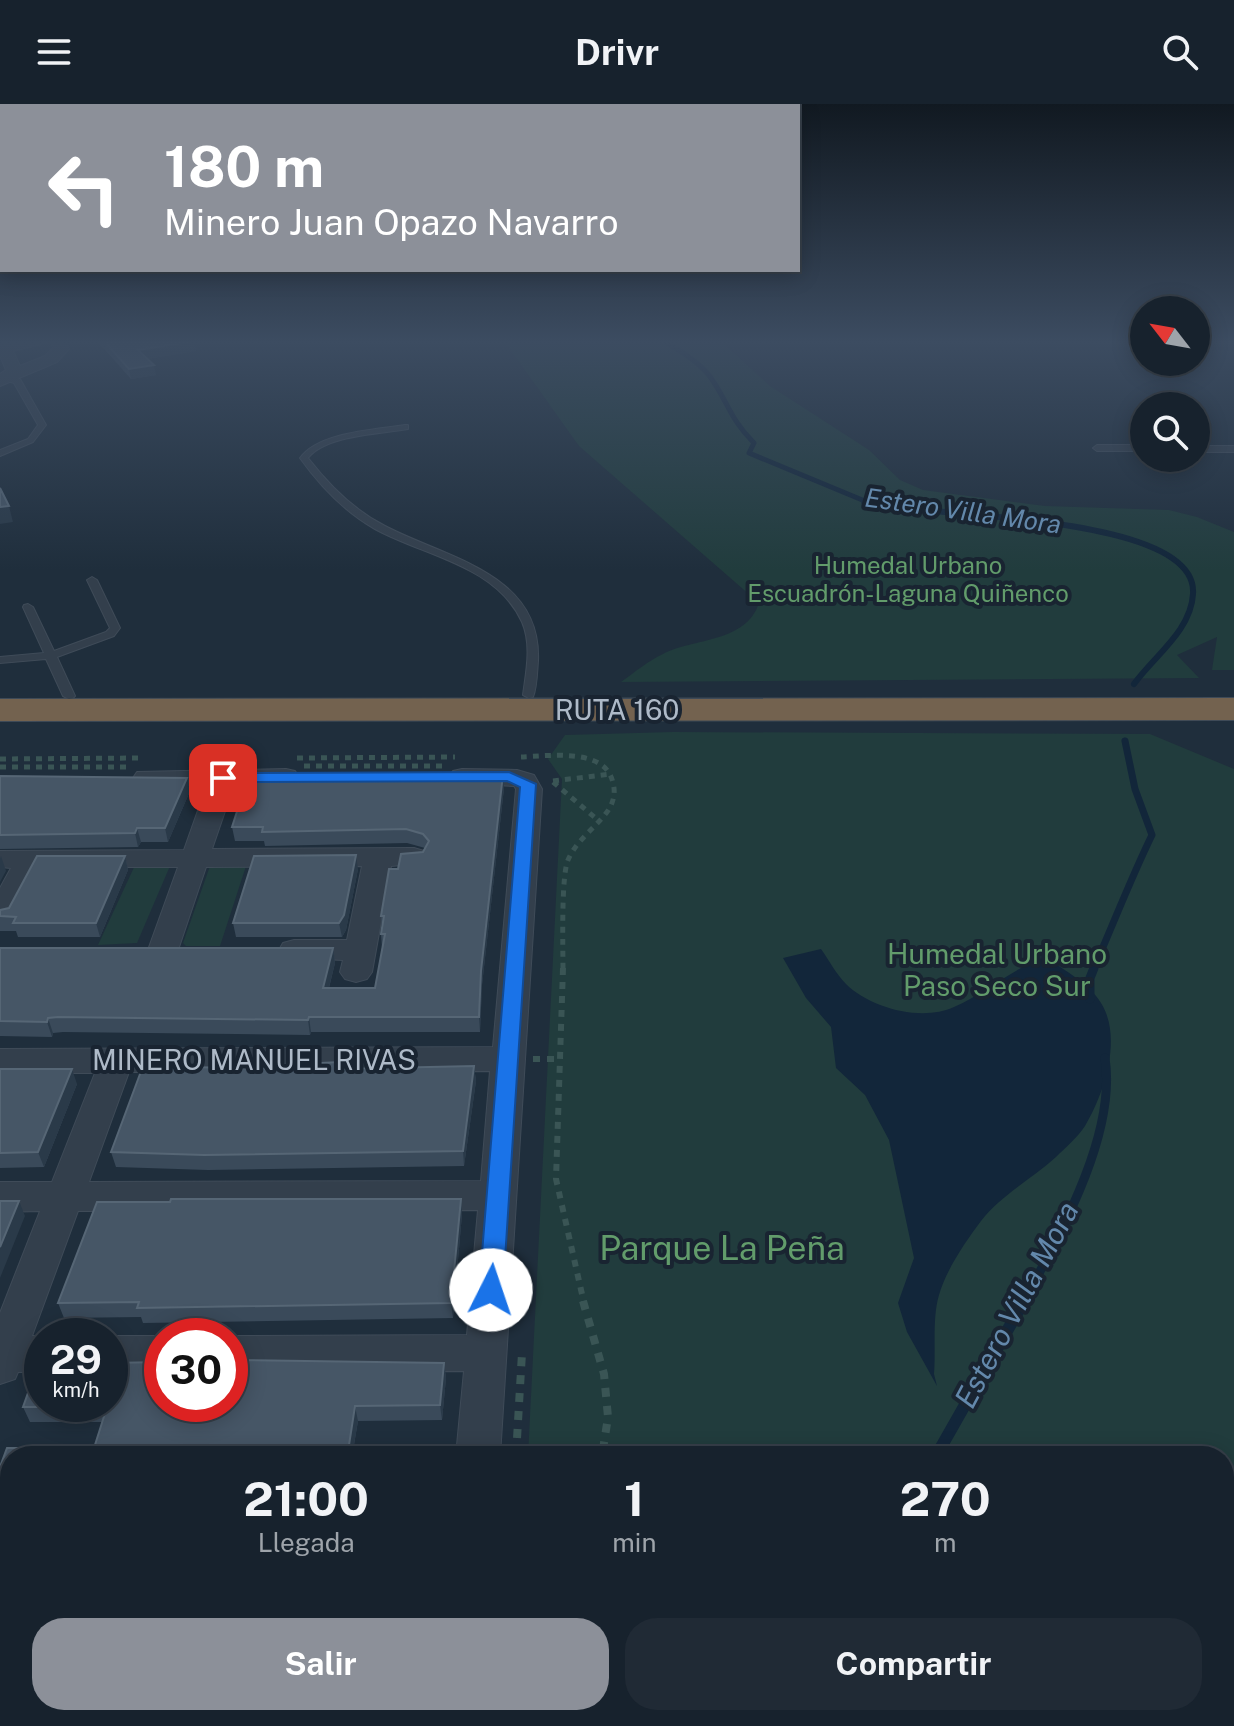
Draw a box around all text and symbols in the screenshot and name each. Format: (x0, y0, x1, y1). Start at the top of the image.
icon: menu (32, 30, 76, 74)
icon: search (1158, 30, 1202, 74)
text: Drivr (575, 31, 659, 73)
text: 180 m (164, 134, 324, 200)
icon: left (32, 136, 136, 240)
text: Minero Juan Opazo Navarro (164, 201, 619, 243)
north arrow (1130, 296, 1210, 376)
map controls (1130, 296, 1210, 472)
button: search (1130, 392, 1210, 472)
water label: Estero Villa Mora (863, 481, 1063, 540)
park label: Humedal Urbano Escuadrón-Laguna Quiñenco (747, 551, 1069, 607)
street label: RUTA 160 (555, 693, 679, 726)
pin (189, 744, 257, 812)
icon: arrive (201, 756, 245, 800)
park label: Humedal Urbano Paso Seco Sur (887, 937, 1107, 1002)
street label: MINERO MANUEL RIVAS (92, 1043, 416, 1076)
water label: Estero Villa Mora (947, 1195, 1086, 1414)
park label: Parque La Peña (599, 1228, 845, 1268)
position arrow (449, 1248, 533, 1332)
speed limit sign: 30 (144, 1318, 248, 1422)
text: 29 (50, 1336, 102, 1383)
text: km/h (52, 1378, 100, 1402)
text: 21:00 (243, 1470, 369, 1527)
text: 1 (624, 1470, 645, 1527)
text: 270 (900, 1470, 991, 1527)
text: Llegada (258, 1527, 355, 1558)
text: min (612, 1527, 656, 1558)
text: m (934, 1527, 956, 1558)
button: Salir (32, 1618, 609, 1710)
button: Compartir (625, 1618, 1202, 1710)

